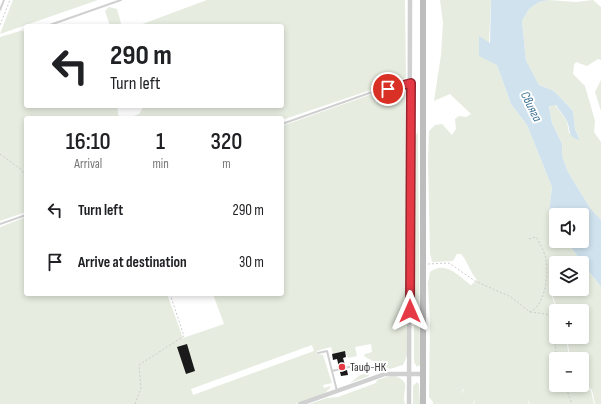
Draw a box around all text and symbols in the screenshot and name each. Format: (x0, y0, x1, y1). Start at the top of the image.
text: 290 m (110, 39, 172, 72)
icon: left (44, 40, 96, 92)
pin (371, 72, 405, 106)
text: Turn left (110, 73, 161, 94)
icon: arrive (377, 78, 399, 100)
water label: Свияга (517, 89, 546, 125)
text: 16:10 (66, 127, 111, 156)
text: 1 (156, 127, 165, 156)
text: 320 (210, 127, 242, 156)
text: Arrival (74, 156, 102, 172)
text: min (152, 156, 169, 172)
text: m (222, 156, 231, 172)
icon: left (44, 199, 66, 221)
text: Turn left (78, 201, 123, 220)
text: 290 m (232, 201, 264, 220)
map controls (549, 208, 589, 392)
button: sound (549, 208, 589, 248)
icon: arrive (44, 251, 66, 273)
text: Arrive at destination (78, 253, 187, 272)
text: 30 m (239, 253, 264, 272)
button: layers (549, 256, 589, 296)
position arrow (389, 290, 431, 332)
button: + (549, 304, 589, 344)
button: − (549, 352, 589, 392)
place label: Таиф-НК (350, 360, 387, 375)
marker: Таиф-НК (337, 362, 347, 372)

